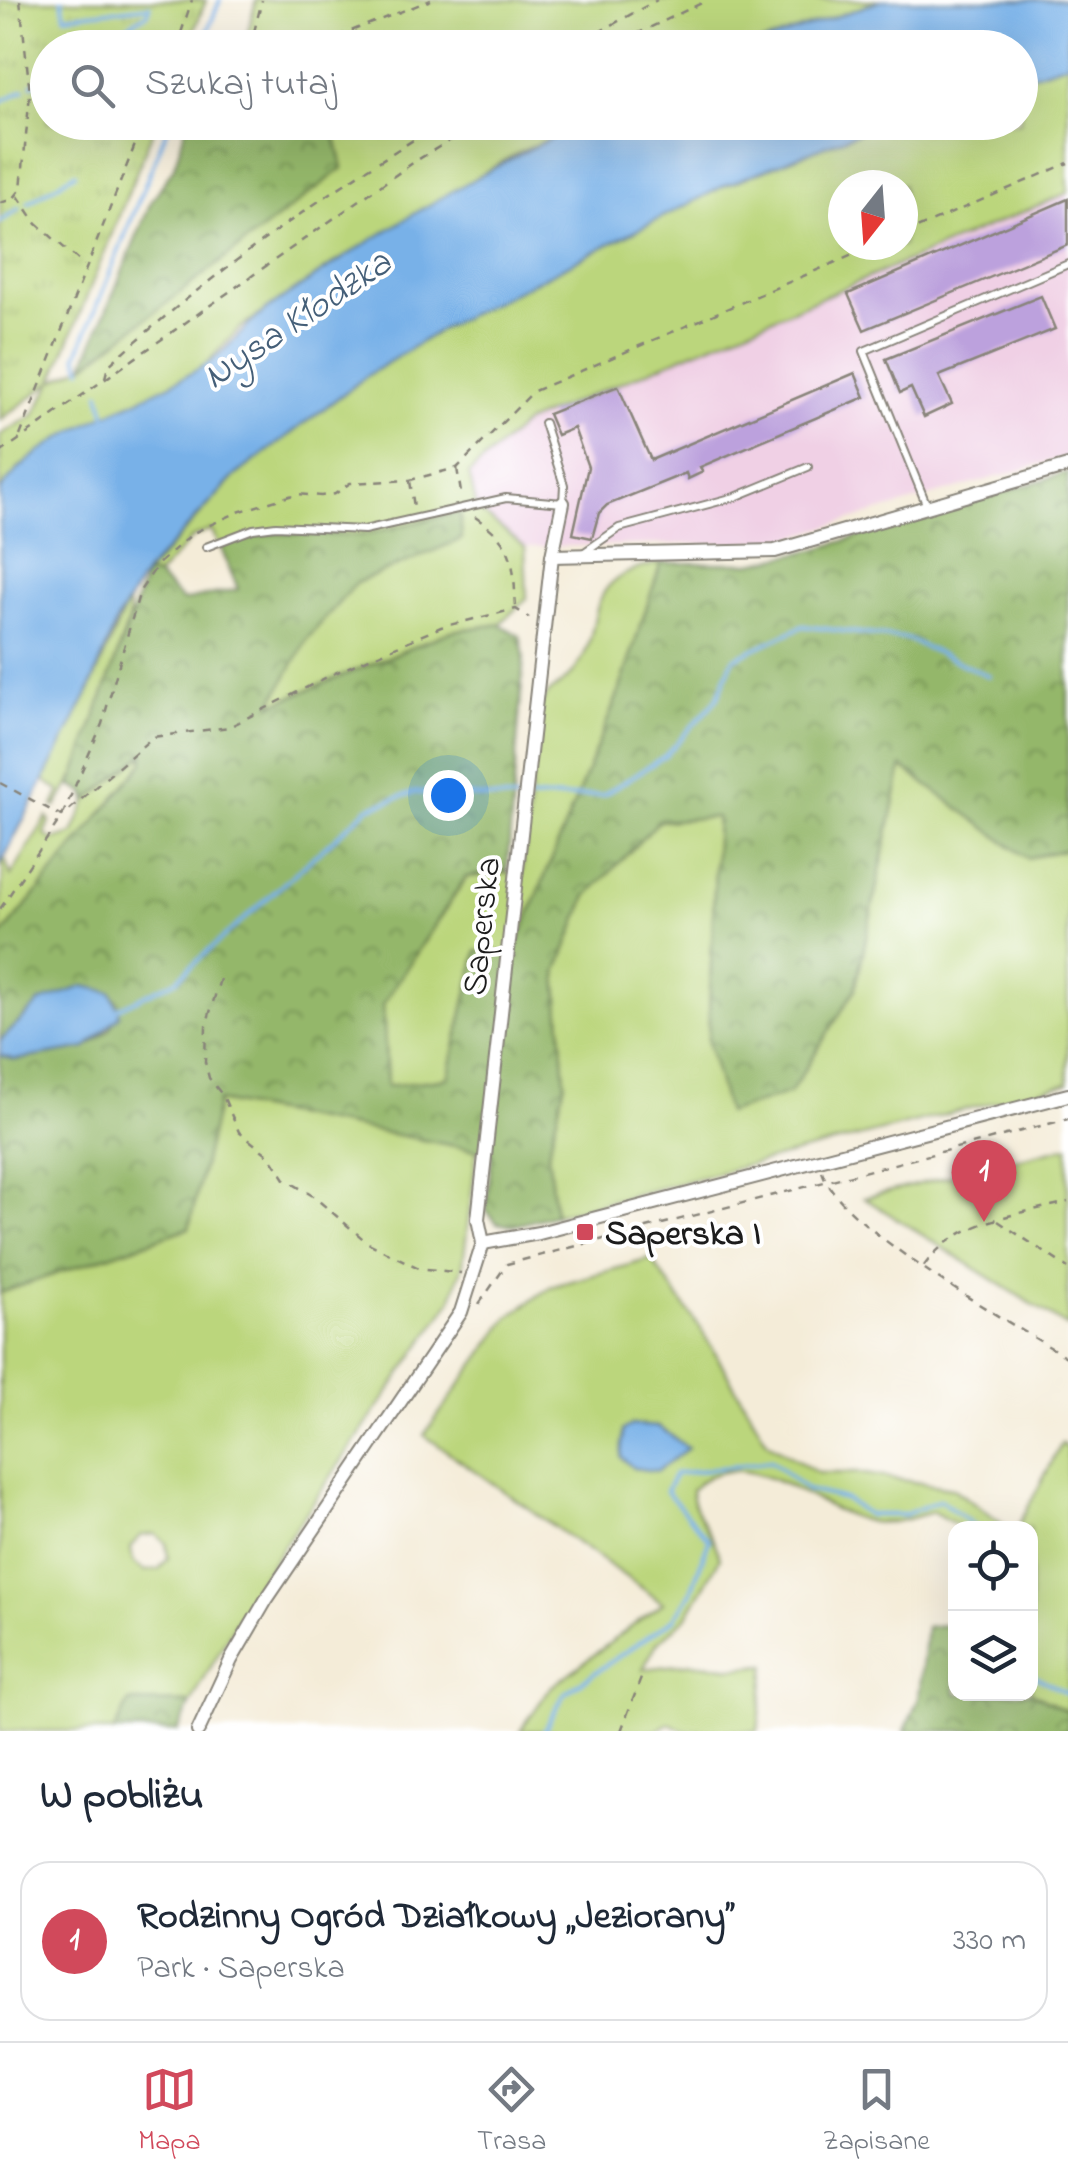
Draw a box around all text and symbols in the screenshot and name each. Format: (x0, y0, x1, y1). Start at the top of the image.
search box (30, 30, 1038, 140)
text: Szukaj tutaj (145, 57, 336, 113)
icon: search (65, 58, 120, 113)
north arrow (828, 170, 918, 260)
water label: Nysa Kłodzka (192, 237, 404, 405)
your location (423, 770, 474, 821)
street label: Saperska (451, 855, 516, 998)
pin: 1 (952, 1140, 1016, 1222)
place label: Saperska I (605, 1210, 761, 1261)
marker: Saperska I (574, 1221, 596, 1243)
map controls (948, 1521, 1038, 1701)
button: locate (948, 1521, 1038, 1611)
button: layers (948, 1611, 1038, 1701)
text: W pobliżu (40, 1766, 204, 1827)
text: Rodzinny Ogród Działkowy „Jeziorany” (137, 1890, 734, 1946)
text: 1 (69, 1918, 80, 1965)
text: 330 m (953, 1918, 1026, 1965)
text: Park · Saperska (137, 1946, 345, 1993)
tab: Mapa (138, 2062, 201, 2163)
tab: Trasa (477, 2062, 546, 2163)
tab: Zapisane (823, 2062, 930, 2163)

